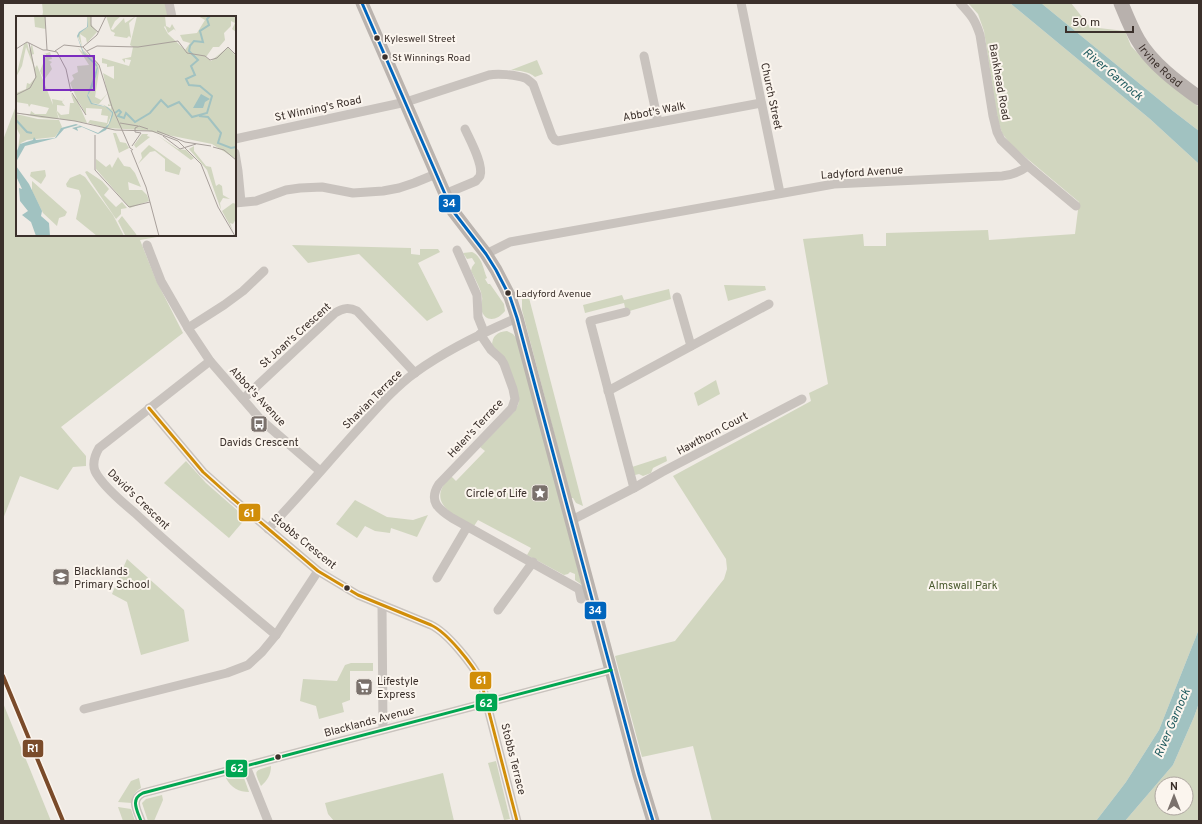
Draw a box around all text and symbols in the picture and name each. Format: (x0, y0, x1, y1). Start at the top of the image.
scale bar (1066, 8, 1133, 34)
text: 50 m (1072, 15, 1100, 31)
inset map (16, 16, 236, 236)
marker: Kyleswell Street (372, 33, 382, 43)
place label: Kyleswell Street (384, 33, 456, 46)
street label: Irvine Road (1135, 42, 1185, 91)
street label: Bankhead Road (985, 43, 1013, 122)
water label: River Garnock (1079, 45, 1146, 105)
marker: St Winnings Road (380, 52, 390, 62)
place label: St Winnings Road (392, 52, 470, 65)
street label: Church Street (757, 61, 785, 131)
street label: St Winning's Road (273, 93, 363, 125)
street label: Abbot's Walk (622, 99, 687, 125)
street label: Ladyford Avenue (820, 163, 904, 183)
line badge: 34 (438, 194, 461, 213)
text: 34 (442, 197, 456, 211)
marker: Ladyford Avenue (503, 288, 513, 298)
place label: Ladyford Avenue (516, 288, 591, 301)
street label: St Joan's Crescent (257, 300, 334, 372)
street label: Abbot's Avenue (226, 364, 289, 430)
street label: Shavian Terrace (340, 367, 405, 432)
street label: Helen's Terrace (445, 396, 507, 461)
street label: Hawthorn Court (674, 409, 750, 459)
bus stop icon: Davids Crescent (249, 414, 269, 434)
place label: Davids Crescent (219, 436, 299, 450)
street label: David's Crescent (104, 466, 173, 533)
place icon: Circle of Life (530, 483, 550, 503)
place label: Circle of Life (466, 487, 527, 501)
line badge: 61 (238, 503, 261, 522)
text: 61 (243, 507, 255, 521)
street label: Stobbs Crescent (268, 511, 339, 573)
place label: Blacklands Primary School (74, 565, 150, 592)
school or university icon: Blacklands Primary School (51, 567, 71, 587)
park label: Almswall Park (928, 579, 998, 593)
unlabelled marker (342, 583, 352, 593)
line badge: 34 (584, 601, 607, 620)
text: 34 (588, 604, 602, 618)
line badge: 61 (469, 671, 492, 690)
text: 61 (475, 674, 487, 688)
place label: Lifestyle Express (377, 675, 419, 702)
supermarket icon: Lifestyle Express (354, 677, 374, 697)
water label: River Garnock (1151, 686, 1195, 760)
line badge: 62 (475, 693, 498, 712)
text: 62 (479, 697, 493, 711)
street label: Blacklands Avenue (323, 703, 416, 741)
street label: Stobbs Terrace (497, 722, 529, 797)
line badge: R1 (22, 739, 44, 758)
text: R1 (27, 742, 39, 756)
unlabelled marker (273, 752, 283, 762)
line badge: 62 (225, 759, 248, 778)
text: 62 (230, 762, 244, 776)
north arrow (1154, 776, 1194, 816)
text: N (1170, 780, 1178, 794)

